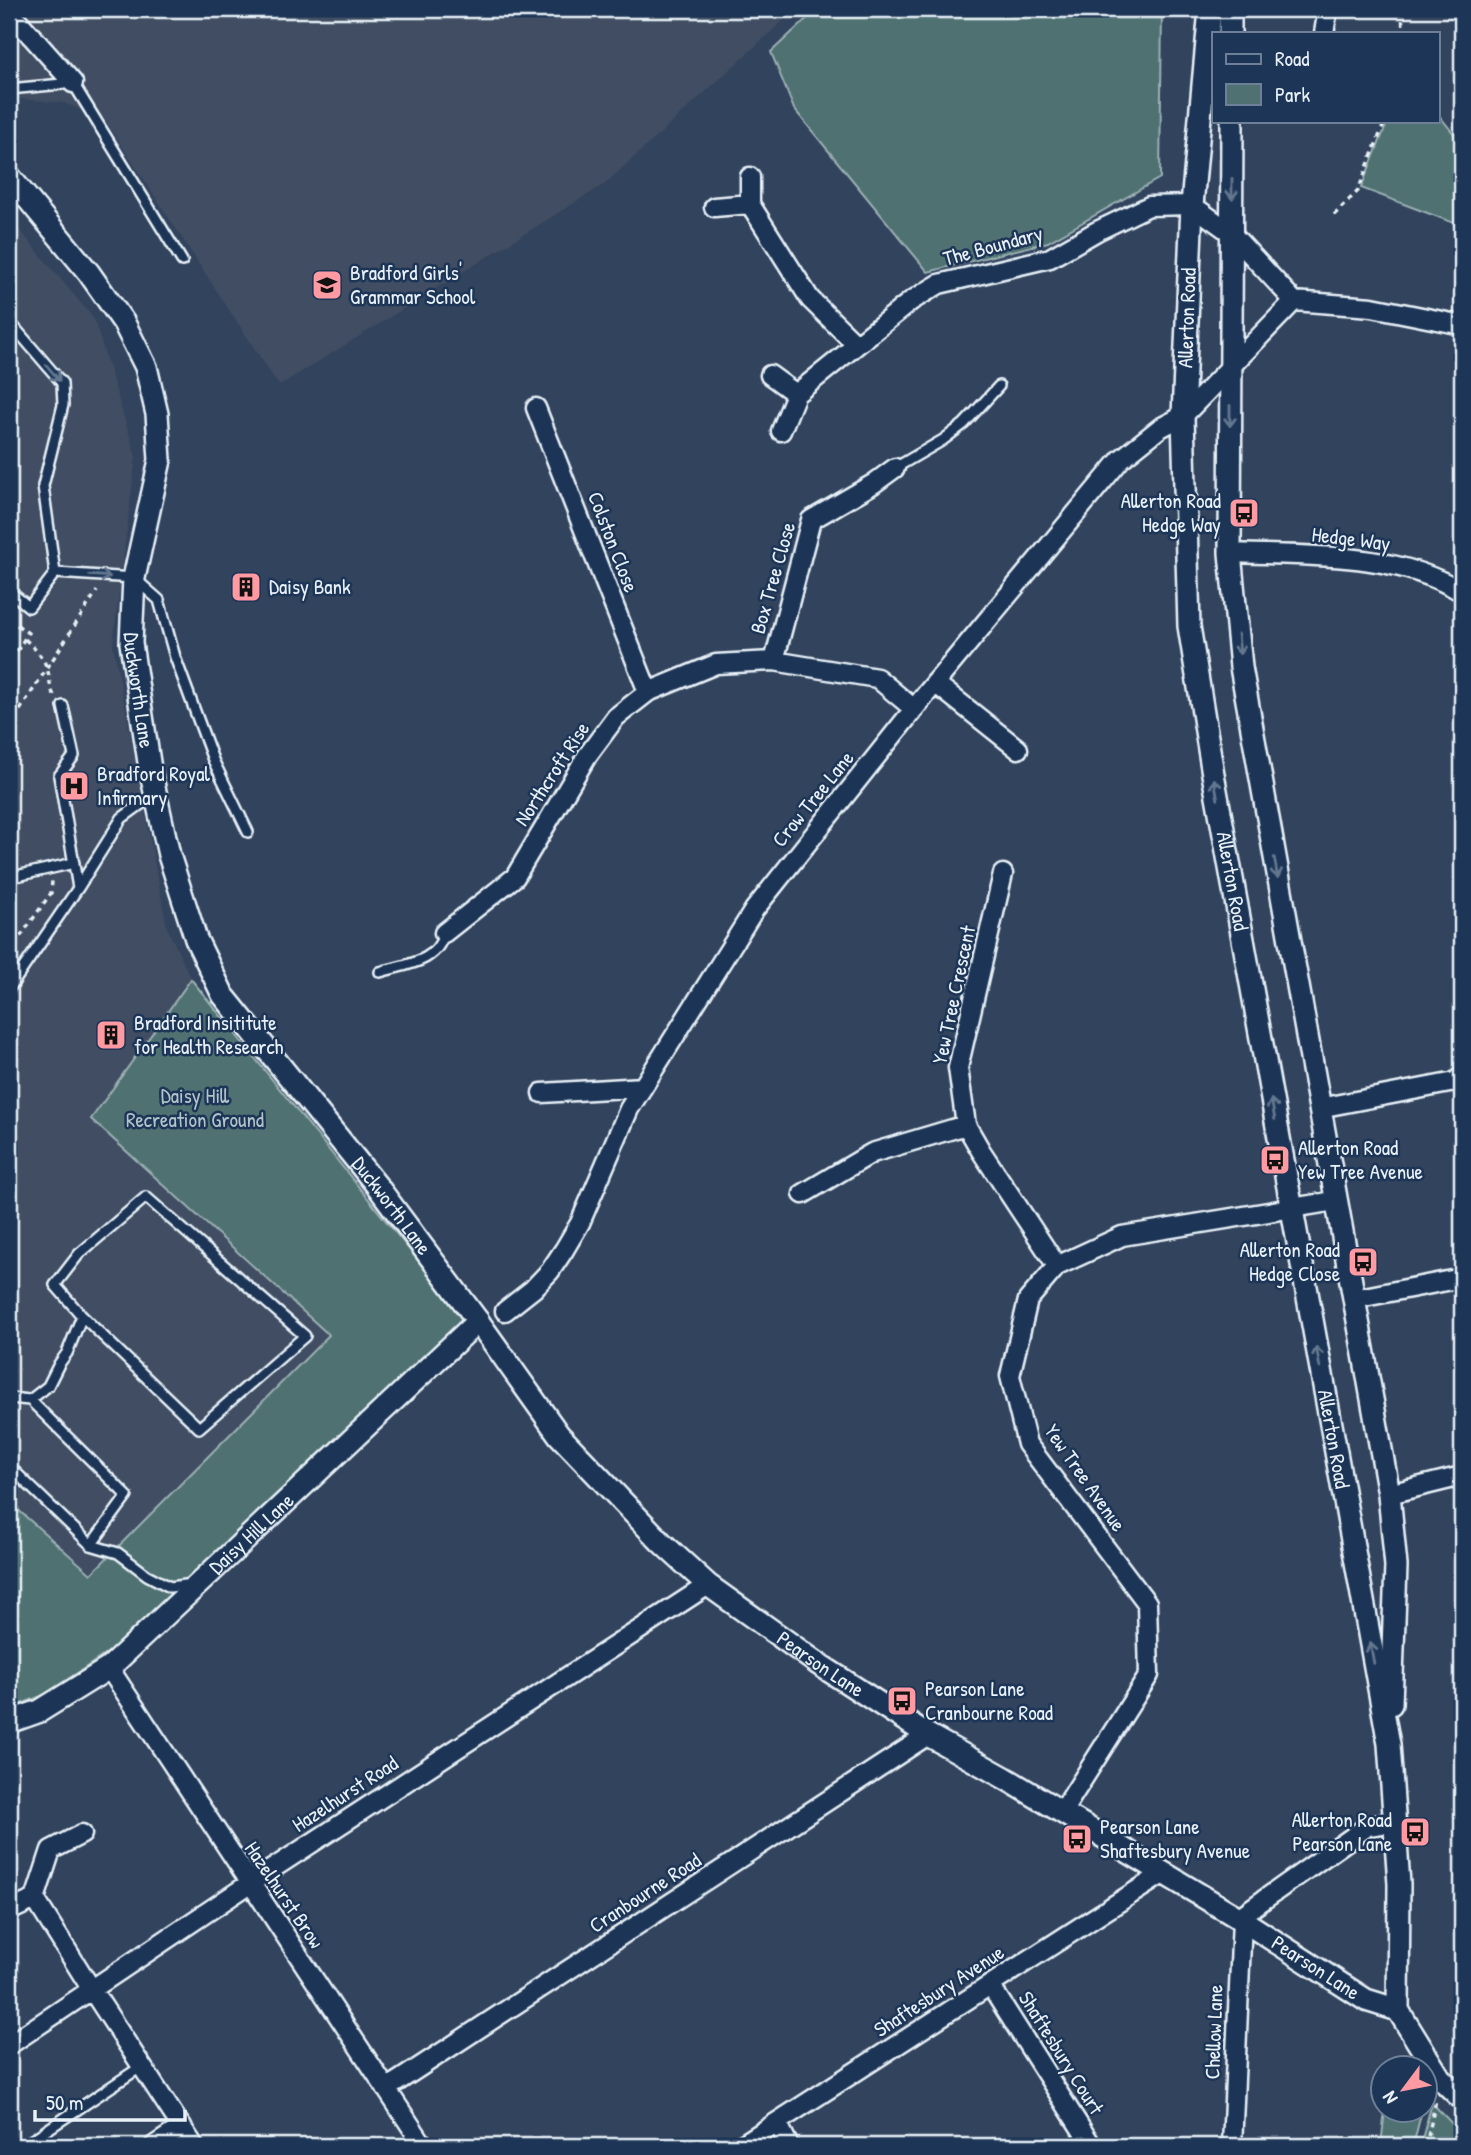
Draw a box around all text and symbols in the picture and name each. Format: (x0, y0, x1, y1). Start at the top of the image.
legend (1212, 32, 1440, 122)
text: Road (1275, 44, 1309, 73)
text: Park (1275, 80, 1310, 109)
one-way arrow (1225, 177, 1239, 200)
street label: The Boundary (940, 218, 1046, 273)
place label: Bradford Girls' Grammar School (350, 258, 476, 311)
street label: Allerton Road (1170, 267, 1203, 369)
school or university icon: Bradford Girls' Grammar School (310, 268, 344, 302)
one-way arrow (45, 363, 61, 381)
one-way arrow (1223, 405, 1237, 428)
place label: Allerton Road Hedge Way (1121, 486, 1221, 539)
street label: Colston Close (581, 487, 646, 596)
bus stop icon: Allerton Road Hedge Way (1227, 496, 1261, 530)
street label: Box Tree Close (743, 519, 802, 637)
street label: Hedge Way (1310, 519, 1392, 558)
one-way arrow (88, 570, 111, 583)
building icon: Daisy Bank (229, 570, 263, 604)
place label: Daisy Bank (269, 572, 351, 601)
street label: Duckworth Lane (117, 632, 162, 750)
one-way arrow (1233, 632, 1246, 654)
street label: Northcroft Rise (507, 716, 596, 831)
street label: Crow Tree Lane (765, 744, 860, 853)
place label: Bradford Royal Infirmary (97, 759, 210, 812)
hospital icon: Bradford Royal Infirmary (57, 769, 91, 803)
one-way arrow (1209, 778, 1222, 801)
street label: Allerton Road (1210, 829, 1256, 933)
one-way arrow (1270, 856, 1283, 879)
street label: Yew Tree Crescent (925, 922, 983, 1067)
place label: Bradford Insititute for Health Research (134, 1008, 284, 1061)
building icon: Bradford Insititute for Health Research (94, 1018, 128, 1052)
park label: Daisy Hill Recreation Ground (126, 1081, 264, 1134)
one-way arrow (1266, 1098, 1280, 1121)
place label: Allerton Road Yew Tree Avenue (1298, 1133, 1423, 1186)
bus stop icon: Allerton Road Yew Tree Avenue (1258, 1143, 1292, 1177)
street label: Duckworth Lane (345, 1150, 439, 1261)
place label: Allerton Road Hedge Close (1240, 1235, 1340, 1288)
bus stop icon: Allerton Road Hedge Close (1346, 1245, 1380, 1279)
one-way arrow (1311, 1346, 1324, 1369)
street label: Allerton Road (1311, 1387, 1357, 1491)
street label: Yew Tree Avenue (1038, 1418, 1133, 1537)
street label: Daisy Hill Lane (202, 1486, 300, 1581)
street label: Pearson Lane (771, 1624, 870, 1704)
one-way arrow (1365, 1642, 1379, 1665)
place label: Pearson Lane Cranbourne Road (925, 1674, 1053, 1727)
bus stop icon: Pearson Lane Cranbourne Road (885, 1684, 919, 1718)
street label: Hazelhurst Road (286, 1749, 403, 1839)
place label: Allerton Road Pearson Lane (1292, 1805, 1392, 1858)
place label: Pearson Lane Shaftesbury Avenue (1100, 1812, 1250, 1865)
bus stop icon: Allerton Road Pearson Lane (1398, 1815, 1432, 1849)
bus stop icon: Pearson Lane Shaftesbury Avenue (1060, 1822, 1094, 1856)
street label: Hazelhurst Brow (238, 1835, 331, 1954)
street label: Cranbourne Road (583, 1846, 706, 1940)
street label: Pearson Lane (1266, 1928, 1366, 2006)
street label: Shaftesbury Avenue (868, 1938, 1010, 2044)
street label: Chellow Lane (1197, 1984, 1230, 2080)
street label: Shaftesbury Court (1012, 1986, 1111, 2121)
north arrow (1370, 2054, 1440, 2124)
scale bar (35, 2078, 186, 2122)
text: N (1376, 2087, 1403, 2109)
text: 50 m (46, 2088, 83, 2117)

